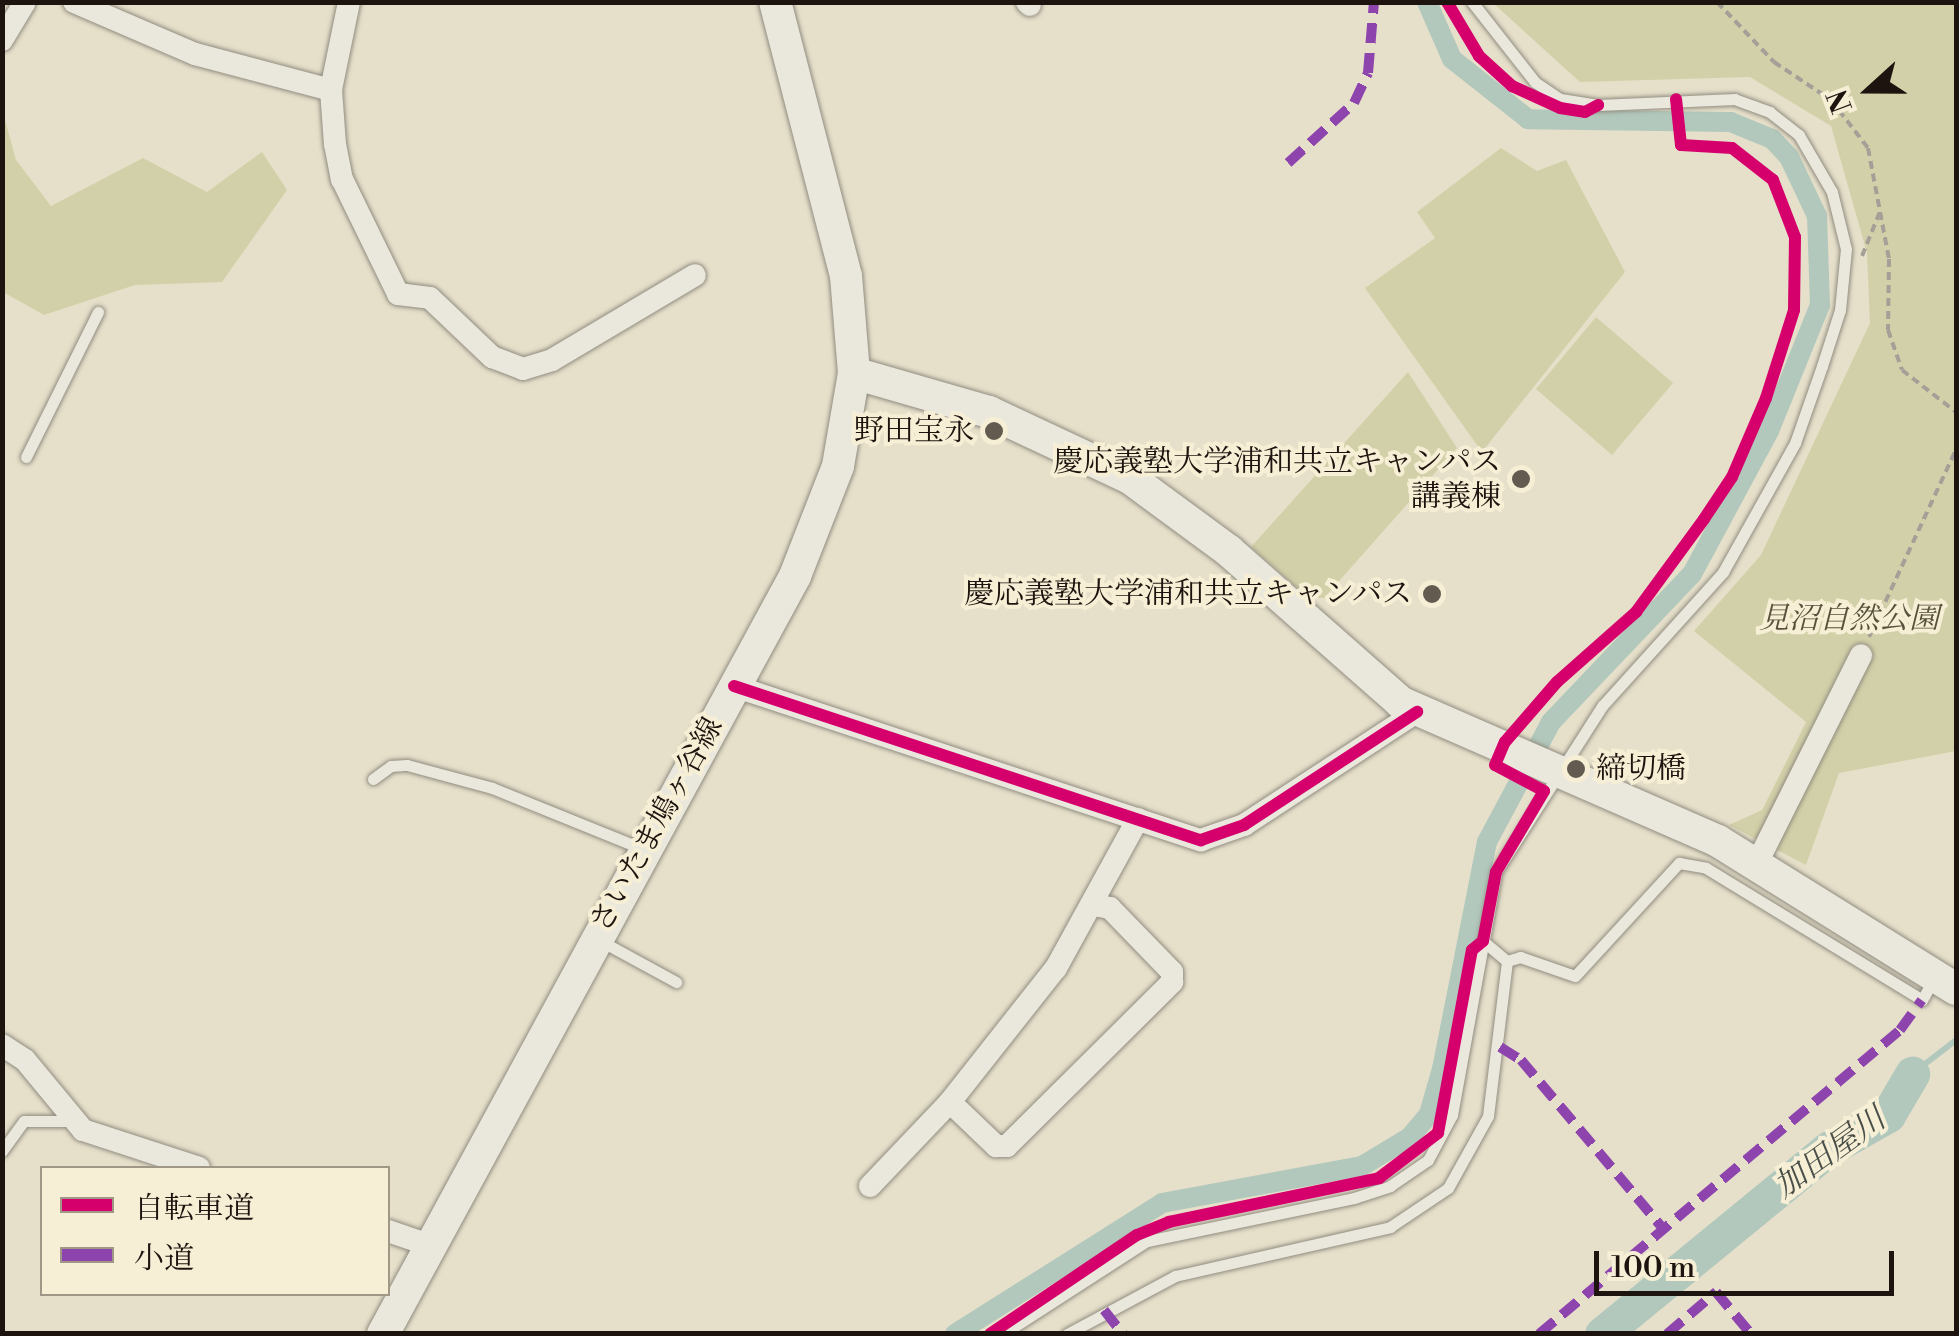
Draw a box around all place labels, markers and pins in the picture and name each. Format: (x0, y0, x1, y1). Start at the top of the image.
place label: 野田宝永 (854, 413, 974, 449)
marker: 野田宝永 (983, 420, 1005, 442)
place label: 慶応義塾大学浦和共立キャンパス 講義棟 (1051, 444, 1501, 514)
marker: 慶応義塾大学浦和共立キャンパス 講義棟 (1510, 468, 1532, 490)
place label: 慶応義塾大学浦和共立キャンパス (962, 576, 1412, 612)
marker: 慶応義塾大学浦和共立キャンパス (1421, 583, 1443, 605)
place label: 締切橋 (1596, 751, 1686, 787)
marker: 締切橋 (1565, 758, 1587, 780)

